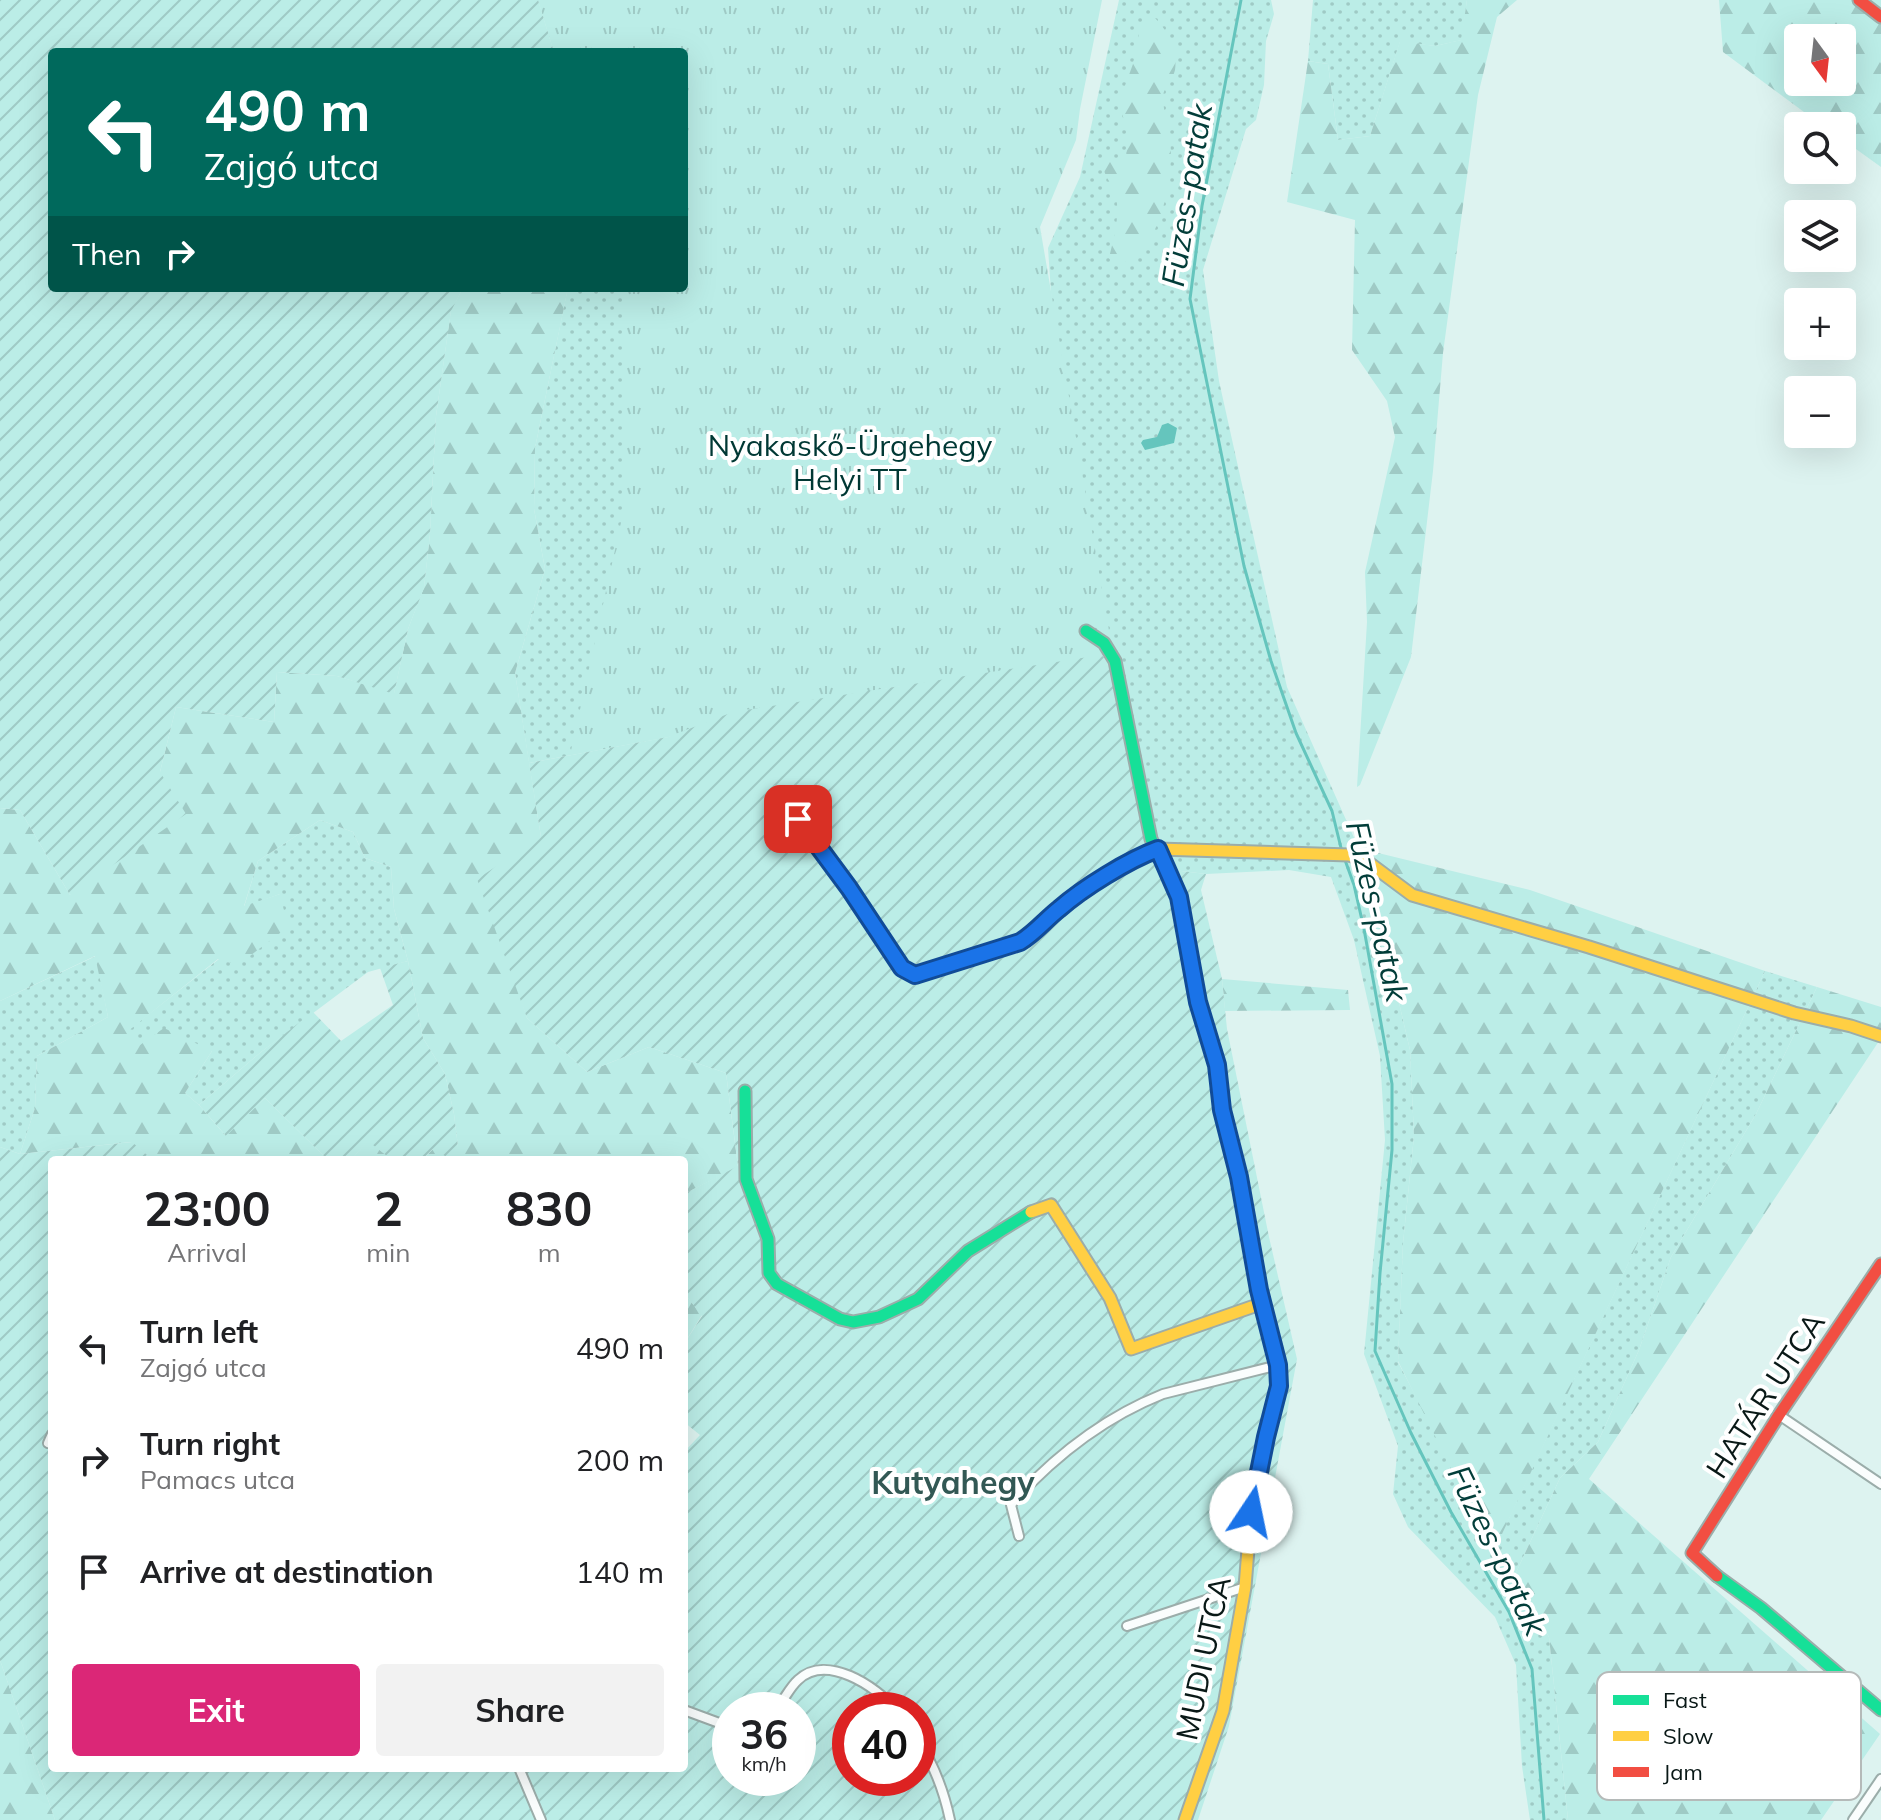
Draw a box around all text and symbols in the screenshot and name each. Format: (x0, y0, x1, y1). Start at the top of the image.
north arrow (1784, 24, 1856, 96)
map controls (1784, 24, 1856, 448)
text: 490 m (204, 75, 371, 145)
icon: left (72, 80, 176, 184)
water label: Füzes-patak (1152, 99, 1220, 289)
button: search (1784, 112, 1856, 184)
text: Zajgó utca (204, 144, 379, 189)
button: layers (1784, 200, 1856, 272)
icon: right (158, 232, 202, 276)
text: Then (72, 235, 142, 273)
button: + (1784, 288, 1856, 360)
button: − (1784, 376, 1856, 448)
park label: Nyakaskő-Ürgehegy Helyi TT (708, 426, 992, 498)
pin (764, 785, 832, 853)
icon: arrive (776, 797, 820, 841)
water label: Füzes-patak (1338, 817, 1419, 1007)
text: 23:00 (144, 1178, 271, 1238)
text: 2 (374, 1178, 403, 1238)
text: 830 (506, 1178, 592, 1238)
text: Arrival (167, 1236, 247, 1269)
text: min (366, 1236, 410, 1269)
text: m (538, 1236, 561, 1269)
street label: HATÁR UTCA (1697, 1305, 1833, 1485)
text: Turn left (140, 1313, 258, 1351)
icon: left (72, 1326, 116, 1370)
text: 490 m (576, 1329, 664, 1367)
text: Zajgó utca (140, 1351, 267, 1384)
text: Turn right (140, 1425, 280, 1463)
icon: right (72, 1438, 116, 1482)
text: 200 m (576, 1441, 664, 1479)
water label: Füzes-patak (1440, 1458, 1557, 1643)
district label: Kutyahegy (871, 1462, 1035, 1502)
text: Pamacs utca (140, 1463, 295, 1496)
position arrow (1209, 1470, 1293, 1554)
icon: arrive (72, 1550, 116, 1594)
text: Arrive at destination (140, 1553, 434, 1591)
text: 140 m (576, 1553, 664, 1591)
street label: MUDI UTCA (1167, 1573, 1239, 1743)
button: Exit (72, 1664, 360, 1756)
button: Share (376, 1664, 664, 1756)
legend (1597, 1672, 1861, 1800)
text: Fast (1663, 1686, 1707, 1714)
speed limit sign: 40 (832, 1692, 936, 1796)
text: 36 (740, 1709, 788, 1759)
text: Slow (1663, 1722, 1713, 1750)
text: km/h (741, 1751, 787, 1776)
text: Jam (1663, 1758, 1703, 1786)

